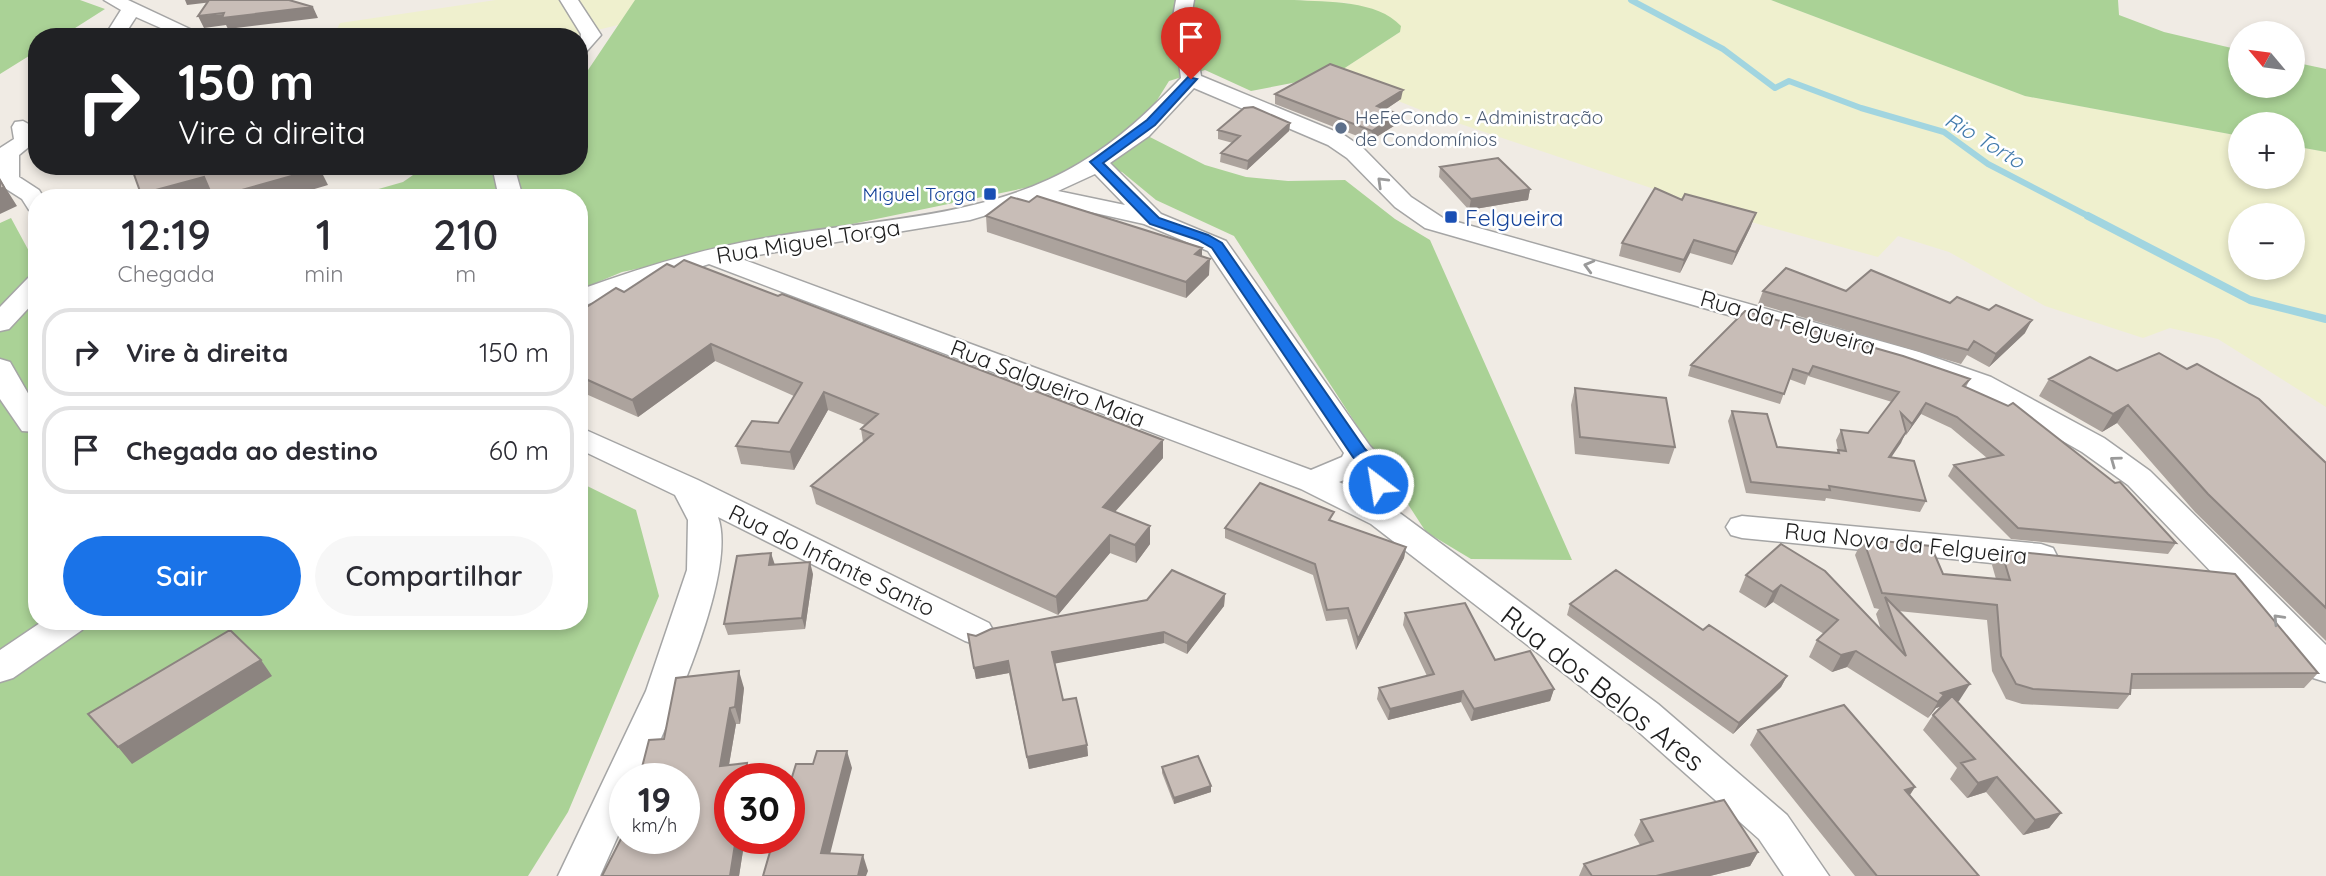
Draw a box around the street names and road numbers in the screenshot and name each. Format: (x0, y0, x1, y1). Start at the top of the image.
street label: Rua Miguel Torga (714, 212, 902, 270)
street label: Rua da Felgueira (1697, 283, 1879, 361)
street label: Rua Salgueiro Maia (947, 333, 1149, 433)
street label: Rua do Infante Santo (724, 497, 940, 623)
street label: Rua Nova da Felgueira (1783, 516, 2029, 570)
street label: Rua dos Belos Ares (1494, 598, 1712, 778)

